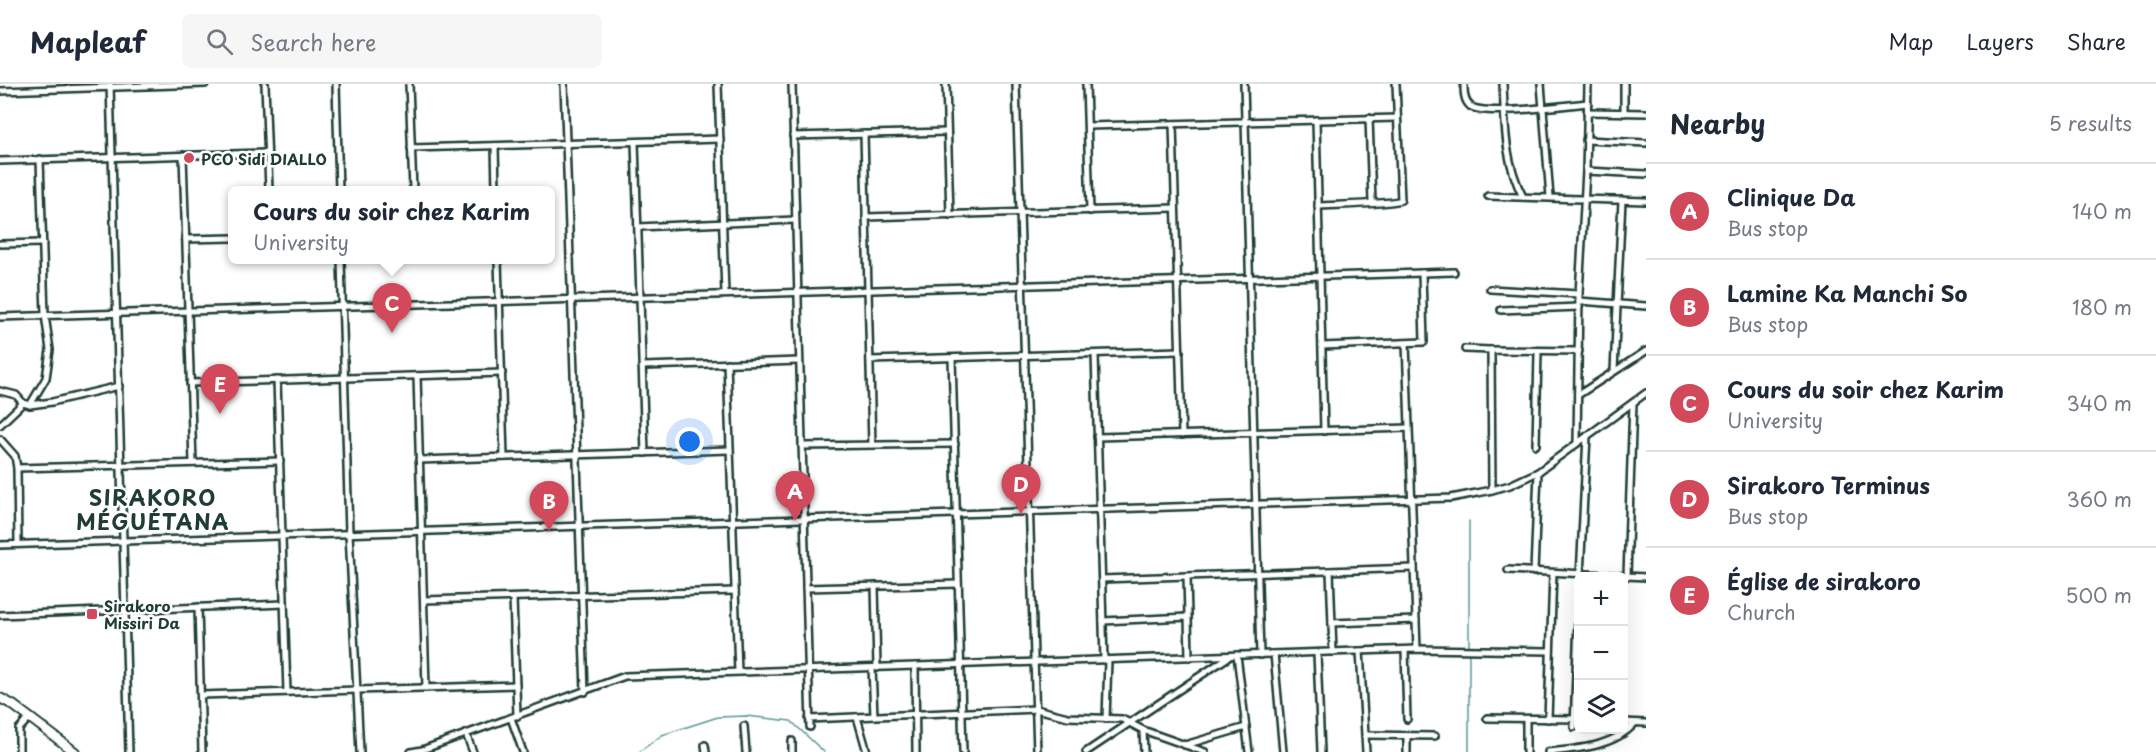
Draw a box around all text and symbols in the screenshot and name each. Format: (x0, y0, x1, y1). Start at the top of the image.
search box (182, 14, 602, 68)
text: Mapleaf (30, 20, 146, 63)
icon: search (203, 25, 236, 58)
text: Search here (251, 25, 376, 58)
text: Map (1889, 25, 1933, 57)
text: Layers (1966, 25, 2034, 57)
text: Share (2067, 25, 2126, 57)
text: Nearby (1670, 104, 1765, 143)
text: 5 results (2049, 108, 2132, 138)
place label: PCO Sidi DIALLO (201, 147, 327, 170)
marker: PCO Sidi DIALLO (182, 151, 196, 165)
text: Clinique Da (1727, 180, 1856, 213)
popup (228, 186, 555, 264)
text: Cours du soir chez Karim (253, 194, 530, 227)
text: A (1682, 196, 1697, 226)
text: 140 m (2072, 196, 2132, 226)
text: Bus stop (1727, 213, 1808, 243)
text: University (253, 227, 349, 257)
text: Lamine Ka Manchi So (1727, 276, 1968, 309)
pin: C (372, 284, 412, 333)
text: B (1683, 292, 1696, 322)
text: 180 m (2072, 292, 2132, 322)
text: Bus stop (1727, 309, 1808, 339)
pin: E (200, 364, 240, 414)
text: Cours du soir chez Karim (1727, 372, 2004, 405)
text: C (1682, 388, 1697, 418)
text: 340 m (2067, 388, 2132, 418)
text: University (1727, 405, 1823, 435)
your location (675, 427, 704, 456)
pin: D (1002, 464, 1040, 514)
text: Sirakoro Terminus (1727, 468, 1930, 501)
pin: A (776, 472, 814, 521)
district label: SIRAKORO MÉGUÉTANA (76, 481, 230, 537)
pin: B (530, 482, 568, 531)
text: D (1682, 484, 1697, 514)
text: 360 m (2066, 484, 2132, 514)
text: Bus stop (1727, 501, 1808, 531)
text: Église de sirakoro (1727, 564, 1921, 597)
map controls (1574, 572, 1628, 734)
button: + (1574, 572, 1628, 626)
text: E (1683, 580, 1696, 610)
text: 500 m (2065, 580, 2132, 610)
place label: Sirakoro Missiri Da (104, 594, 181, 634)
text: Church (1727, 597, 1796, 627)
marker: Sirakoro Missiri Da (85, 607, 99, 621)
button: − (1574, 626, 1628, 680)
button: layers (1574, 680, 1628, 734)

